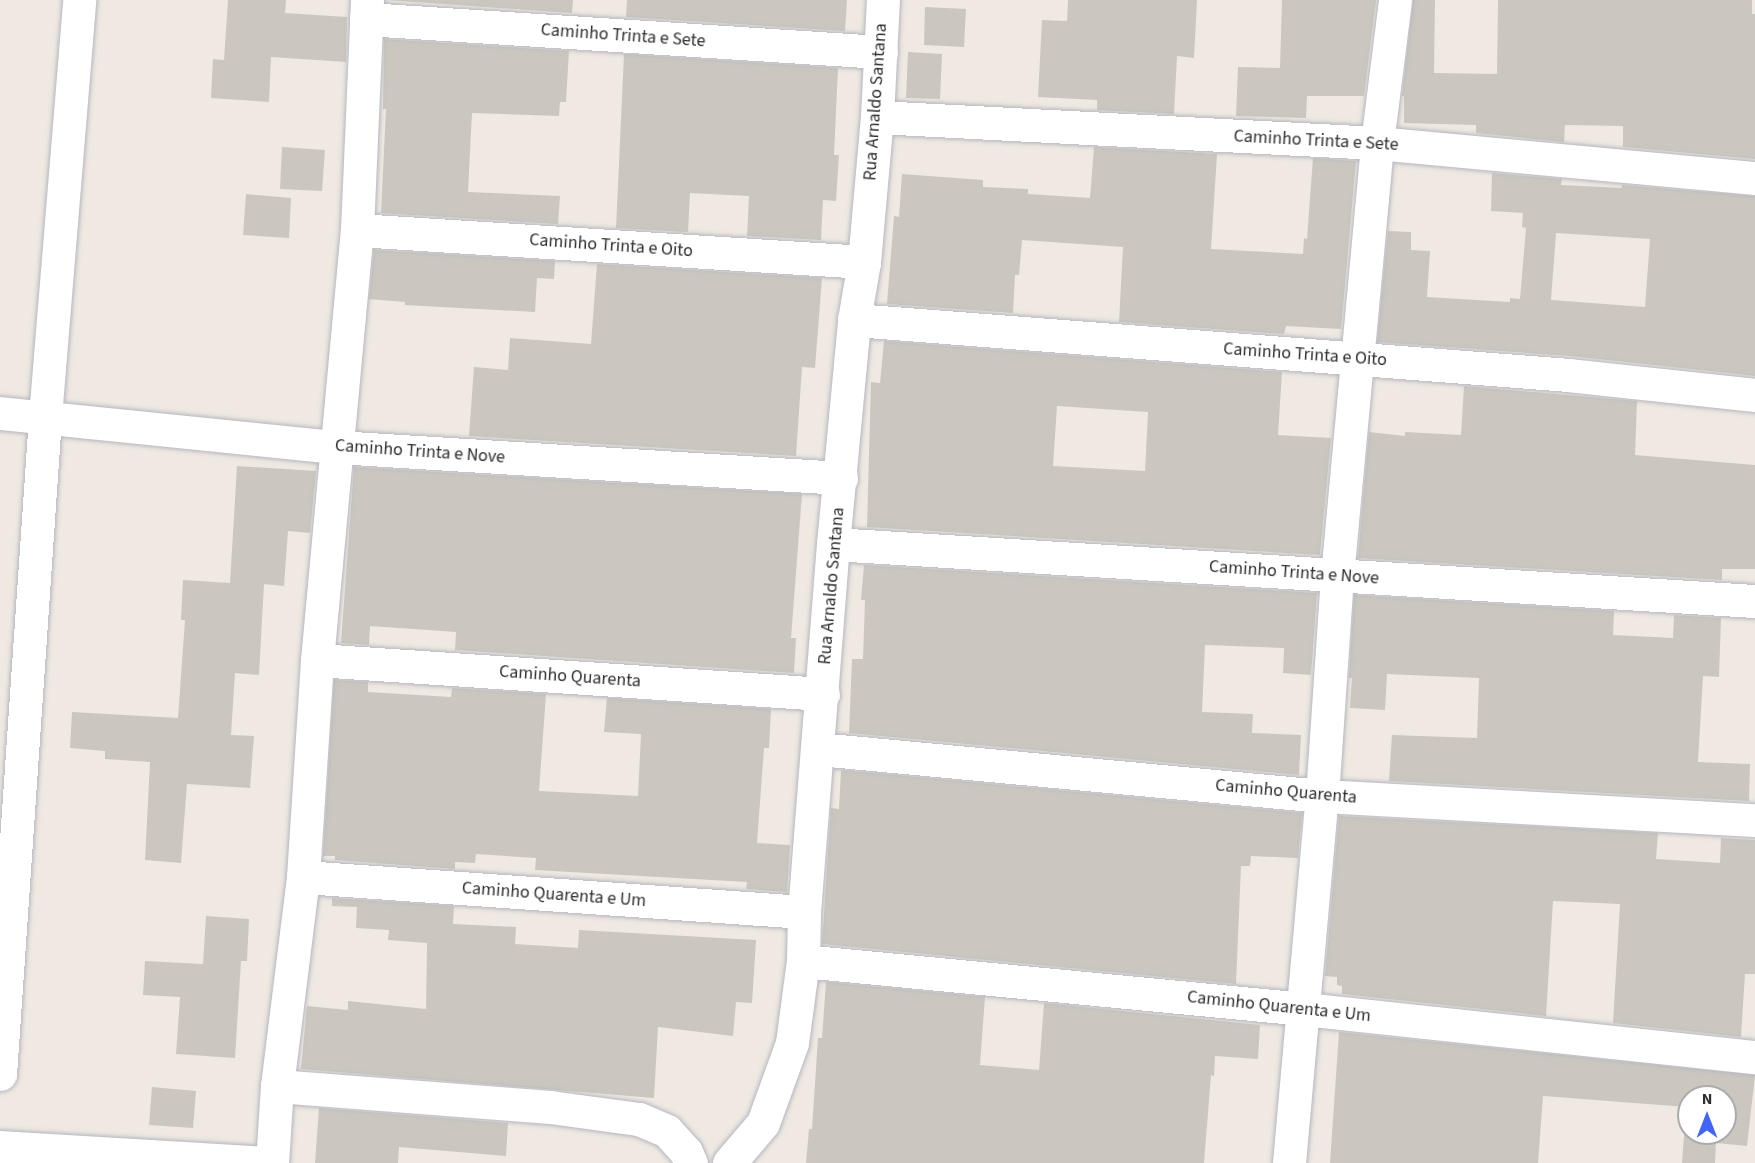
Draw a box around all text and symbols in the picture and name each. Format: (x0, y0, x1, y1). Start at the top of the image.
street label: Caminho Trinta e Sete (540, 19, 706, 53)
street label: Rua Arnaldo Santana (860, 23, 892, 181)
street label: Caminho Trinta e Sete (1233, 126, 1399, 156)
street label: Caminho Trinta e Oito (528, 230, 694, 262)
street label: Caminho Trinta e Oito (1222, 339, 1388, 371)
street label: Caminho Trinta e Nove (334, 435, 506, 469)
street label: Rua Arnaldo Santana (814, 506, 850, 666)
street label: Caminho Trinta e Nove (1208, 556, 1380, 590)
street label: Caminho Quarenta (498, 661, 642, 693)
street label: Caminho Quarenta (1214, 775, 1358, 809)
street label: Caminho Quarenta e Um (461, 878, 647, 912)
street label: Caminho Quarenta e Um (1186, 987, 1372, 1027)
north arrow (1677, 1085, 1737, 1145)
text: N (1702, 1088, 1712, 1110)

